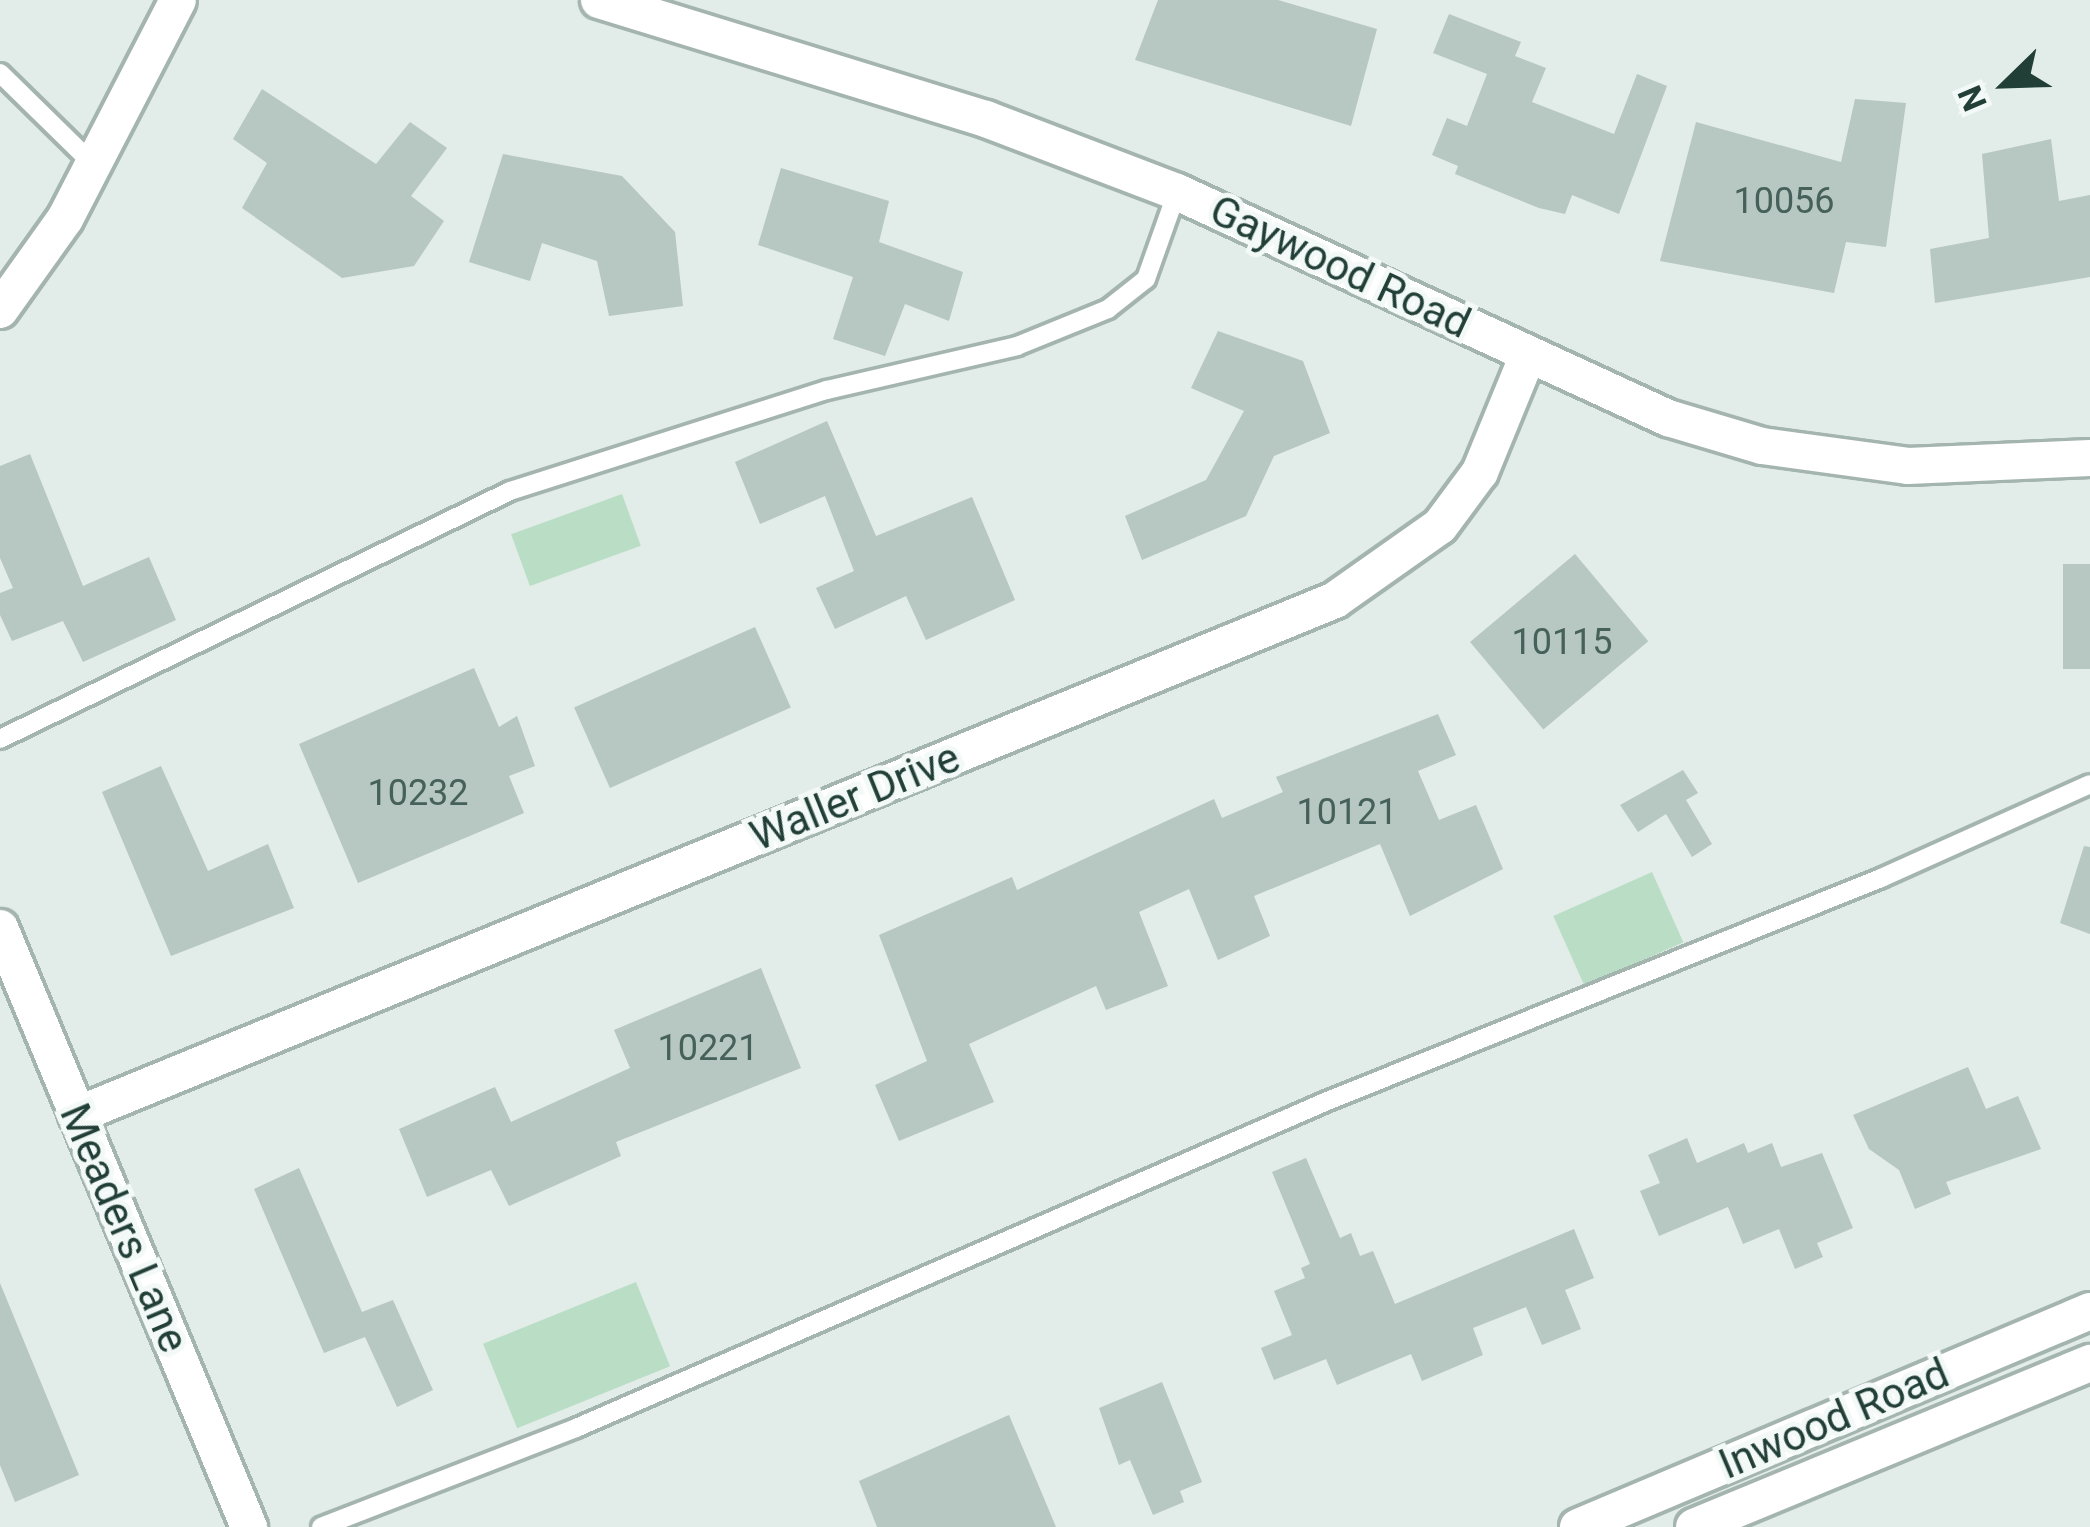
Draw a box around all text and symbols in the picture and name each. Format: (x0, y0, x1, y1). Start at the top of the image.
north arrow (1946, 24, 2066, 144)
text: N (1950, 80, 1995, 117)
house number: 10056 (1733, 180, 1835, 224)
street label: Gaywood Road (1202, 185, 1478, 349)
house number: 10115 (1511, 621, 1613, 665)
street label: Waller Drive (743, 732, 967, 862)
house number: 10232 (367, 772, 469, 816)
house number: 10121 (1296, 791, 1398, 835)
house number: 10221 (657, 1027, 759, 1071)
street label: Meaders Lane (49, 1096, 199, 1360)
street label: Inwood Road (1712, 1348, 1956, 1490)

